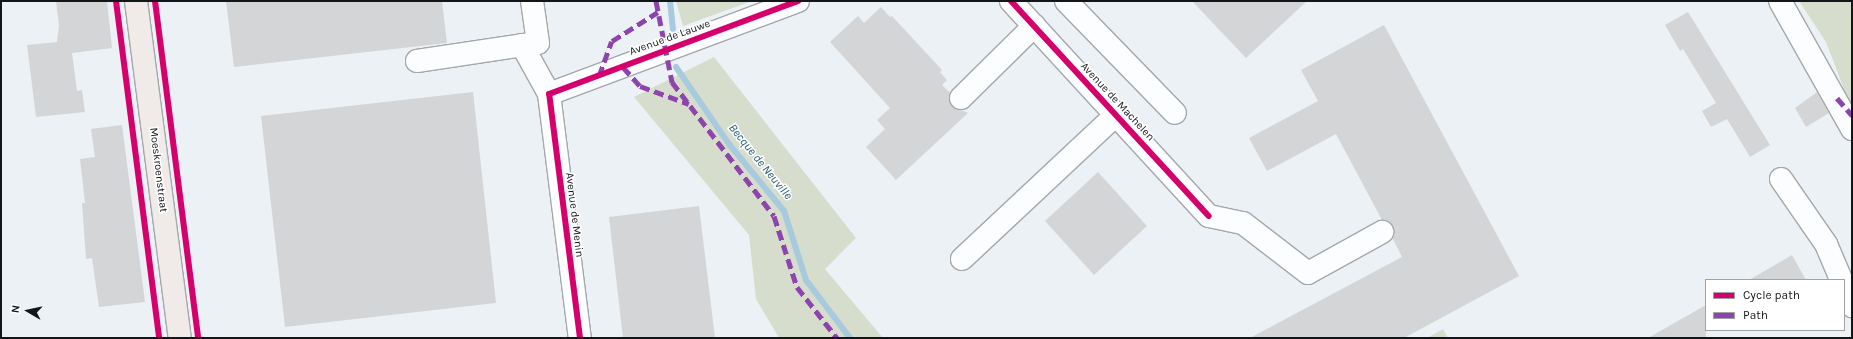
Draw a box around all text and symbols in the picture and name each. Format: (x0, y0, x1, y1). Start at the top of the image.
street label: Avenue de Lauwe (628, 17, 712, 59)
street label: Avenue de Machelen (1077, 60, 1157, 144)
water label: Becque de Neuville (725, 121, 795, 203)
street label: Moeskroenstraat (146, 127, 170, 213)
street label: Avenue de Menin (562, 172, 586, 258)
legend (1705, 279, 1845, 331)
text: Cycle path (1743, 288, 1800, 302)
north arrow (8, 291, 48, 331)
text: N (9, 304, 23, 314)
text: Path (1743, 308, 1768, 322)

